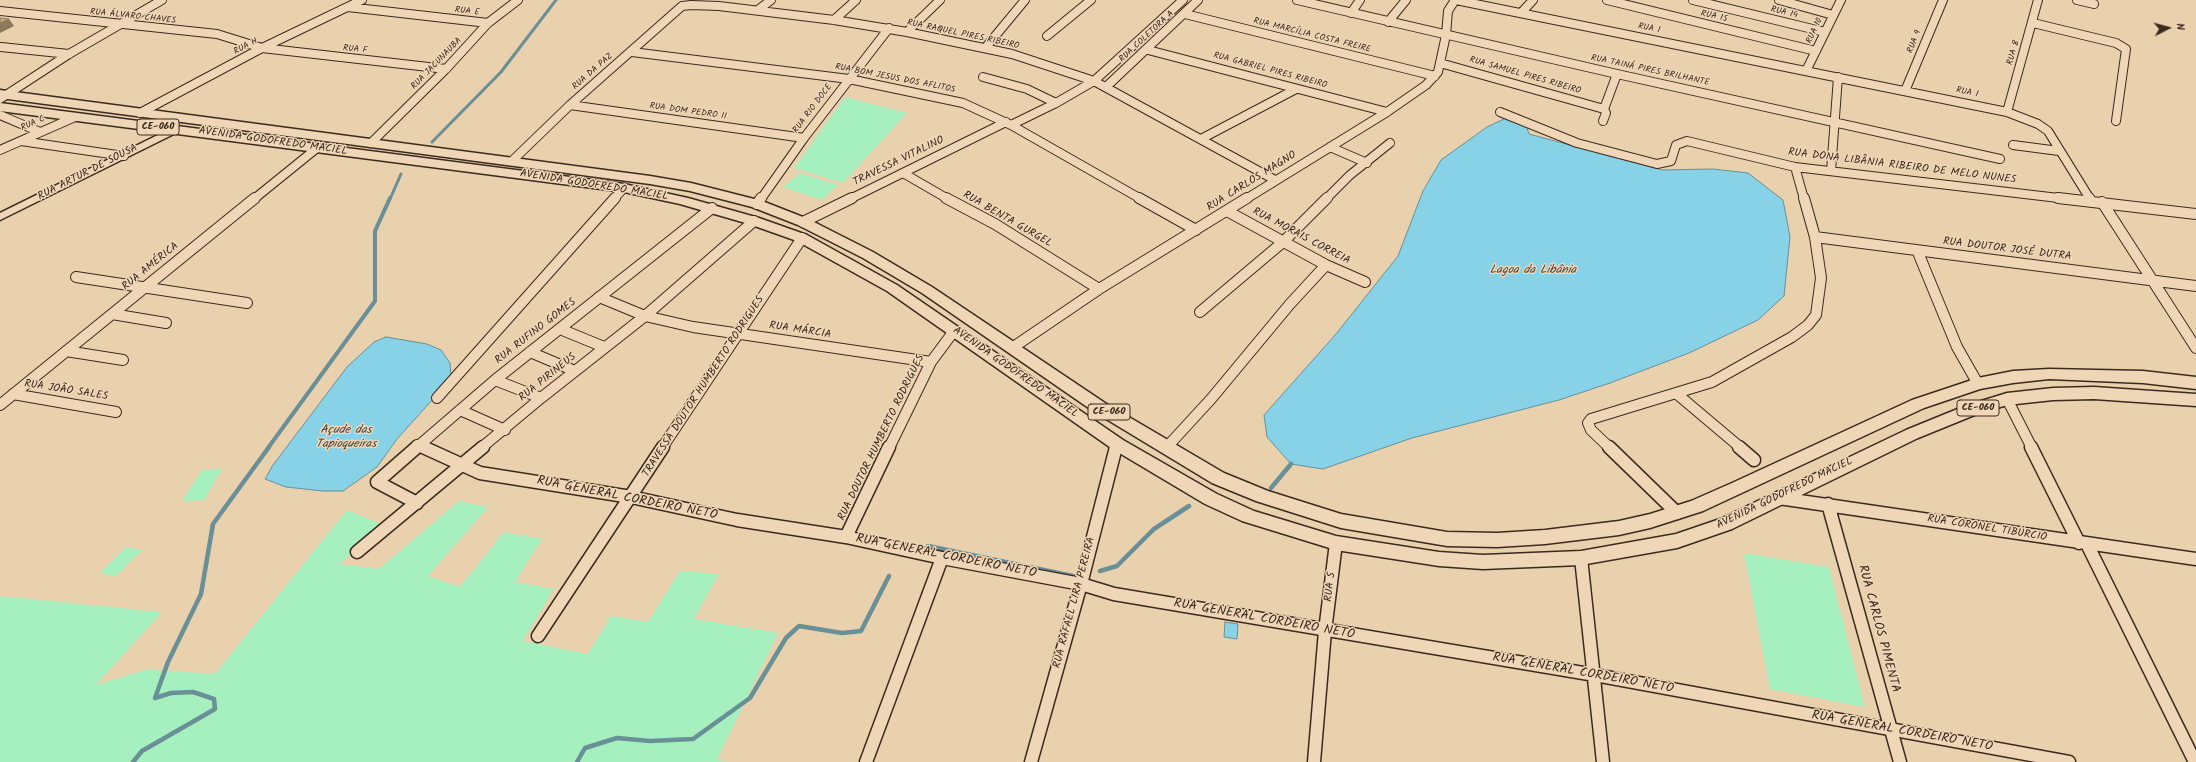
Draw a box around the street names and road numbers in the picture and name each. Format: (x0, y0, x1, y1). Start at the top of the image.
street label: RUA 14 (1769, 4, 1799, 22)
street label: RUA E (454, 5, 480, 19)
street label: RUA ÁLVARO CHAVES (89, 7, 177, 27)
street label: RUA COLETORA A (1117, 9, 1177, 65)
street label: RUA 15 (1699, 9, 1729, 25)
street label: RUA MARCÍLIA COSTA FREIRE (1252, 16, 1372, 56)
street label: RUA 10 (1804, 16, 1826, 46)
street label: RUA RAQUEL PIRES RIBEIRO (906, 18, 1020, 52)
street label: RUA 1 (1637, 22, 1661, 36)
street label: RUA 9 (1905, 29, 1925, 55)
street label: RUA H (232, 36, 260, 58)
street label: RUA JACUNAUBA (409, 36, 465, 92)
street label: RUA 8 (2005, 39, 2023, 67)
street label: RUA F (342, 43, 368, 57)
street label: RUA DA PAZ (570, 51, 616, 93)
street label: RUA GABRIEL PIRES RIBEIRO (1212, 51, 1328, 91)
street label: RUA TAINÁ PIRES BRILHANTE (1590, 53, 1710, 89)
street label: RUA SAMUEL PIRES RIBEIRO (1468, 55, 1582, 97)
street label: RUA BOM JESUS DOS AFLITOS (834, 62, 956, 96)
street label: RUA RIO DOCE (791, 82, 835, 136)
street label: RUA 1 (1955, 85, 1979, 101)
street label: RUA DOM PEDRO II (649, 101, 727, 123)
street label: RUA C (19, 114, 47, 134)
road number: CE-060 (137, 119, 179, 135)
street label: AVENIDA GODOFREDO MACIEL (198, 125, 348, 159)
street label: TRAVESSA VITALINO (851, 134, 947, 190)
street label: RUA ARTUR DE SOUSA (36, 142, 140, 204)
street label: RUA DONA LIBÂNIA RIBEIRO DE MELO NUNES (1787, 146, 2017, 188)
street label: RUA CARLOS MAGNO (1205, 149, 1299, 215)
street label: AVENIDA GODOFREDO MACIEL (519, 168, 669, 204)
street label: RUA BENTA GURGEL (960, 189, 1054, 251)
street label: RUA MORAIS CORREIA (1250, 206, 1352, 268)
street label: RUA DOUTOR JOSÉ DUTRA (1942, 236, 2072, 264)
street label: RUA AMÉRICA (120, 240, 182, 294)
street label: TRAVESSA DOUTOR HUMBERTO RODRIGUES (640, 294, 768, 480)
street label: RUA RUFINO GOMES (493, 296, 579, 368)
street label: RUA MÁRCIA (768, 320, 832, 342)
street label: AVENIDA GODOFREDO MACIEL (950, 325, 1080, 421)
street label: RUA PIRINEUS (517, 351, 579, 405)
street label: RUA DOUTOR HUMBERTO RODRIGUES (836, 353, 928, 523)
street label: RUA JOÃO SALES (23, 378, 109, 404)
road number: CE-060 (1957, 400, 1999, 416)
road number: CE-060 (1088, 404, 1130, 420)
street label: AVENIDA GODOFREDO MACIEL (1715, 455, 1855, 533)
street label: RUA GENERAL CORDEIRO NETO (535, 474, 719, 524)
street label: RUA CORONEL TIBÚRCIO (1926, 513, 2048, 545)
street label: RUA GENERAL CORDEIRO NETO (854, 532, 1038, 582)
street label: RUA RAFAEL LIRA PEREIRA (1051, 536, 1099, 670)
street label: RUA CARLOS PIMENTA (1853, 563, 1903, 695)
street label: RUA 5 (1323, 571, 1339, 603)
street label: RUA GENERAL CORDEIRO NETO (1172, 596, 1356, 644)
street label: RUA GENERAL CORDEIRO NETO (1491, 650, 1675, 698)
street label: RUA GENERAL CORDEIRO NETO (1810, 708, 1994, 756)

